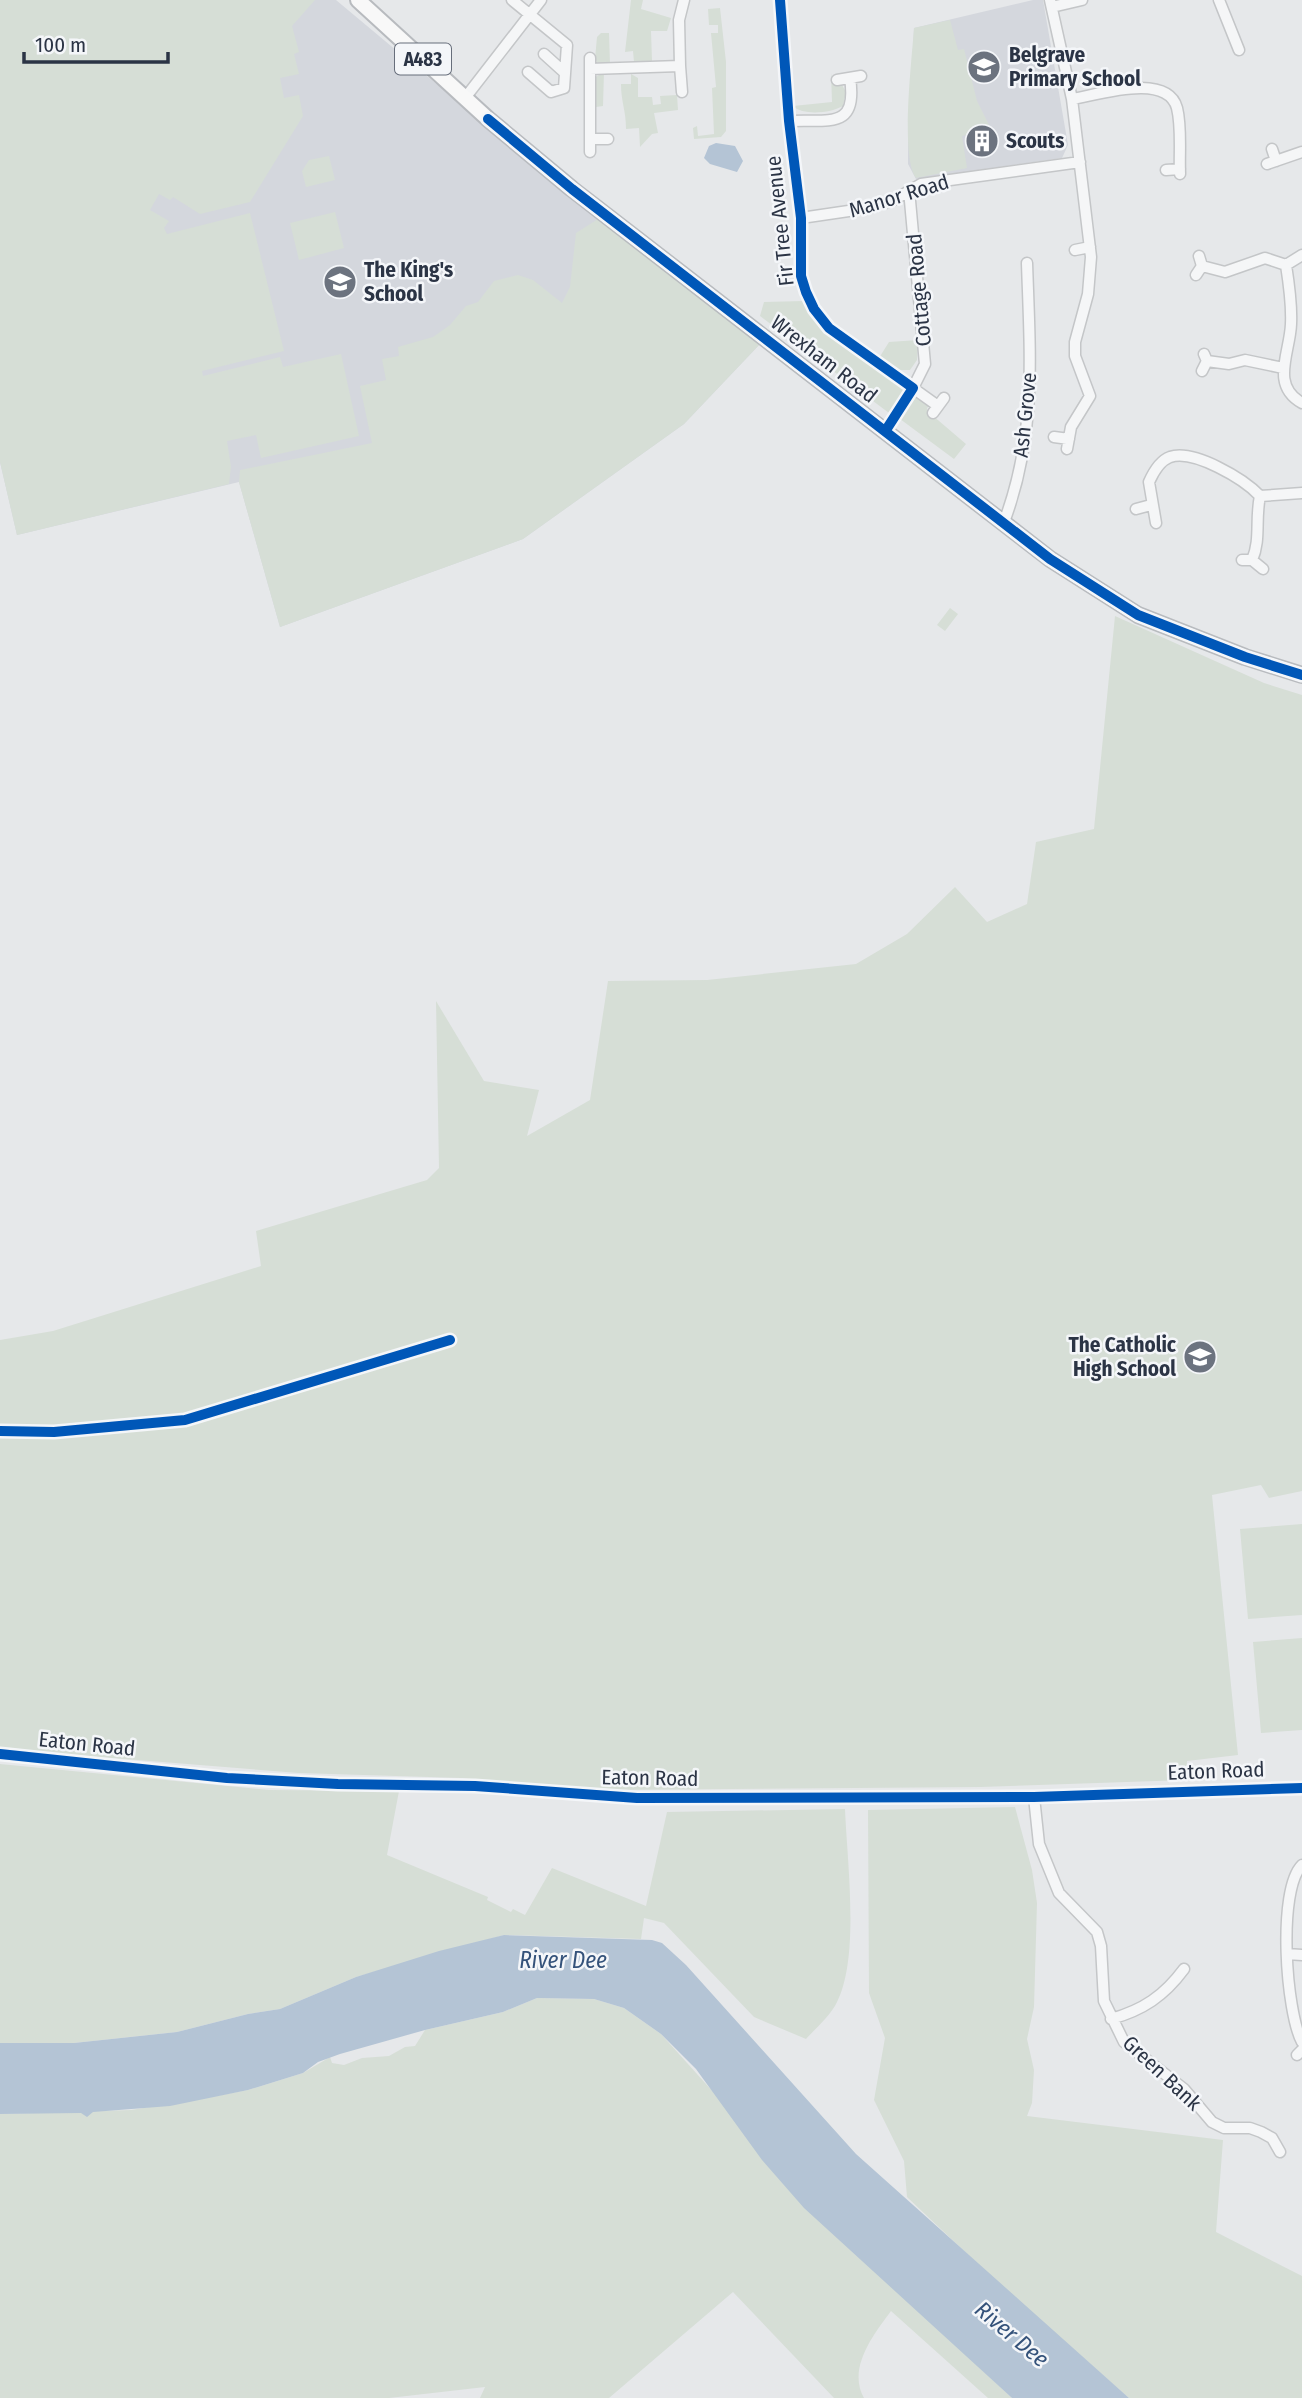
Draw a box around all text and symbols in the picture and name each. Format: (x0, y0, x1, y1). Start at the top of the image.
scale bar (24, 21, 168, 65)
text: 100 m (35, 32, 86, 58)
place label: Belgrave Primary School (1009, 42, 1141, 92)
road number: A483 (395, 44, 451, 74)
school or university icon: Belgrave Primary School (965, 48, 1003, 86)
building icon: Scouts (963, 122, 1001, 160)
place label: Scouts (1006, 128, 1064, 154)
street label: Fir Tree Avenue (760, 155, 800, 287)
street label: Manor Road (846, 168, 952, 224)
street label: Cottage Road (901, 232, 937, 348)
place label: The King's School (364, 257, 453, 307)
school or university icon: The King's School (321, 263, 359, 301)
street label: Wrexham Road (766, 309, 882, 409)
street label: Ash Grove (1008, 371, 1042, 459)
place label: The Catholic High School (1069, 1332, 1177, 1382)
school or university icon: The Catholic High School (1181, 1338, 1219, 1376)
street label: Eaton Road (37, 1726, 137, 1762)
street label: Eaton Road (1167, 1756, 1265, 1786)
street label: Eaton Road (601, 1764, 699, 1792)
water label: River Dee (519, 1946, 607, 1974)
street label: Green Bank (1117, 2030, 1207, 2116)
water label: River Dee (969, 2295, 1055, 2373)

